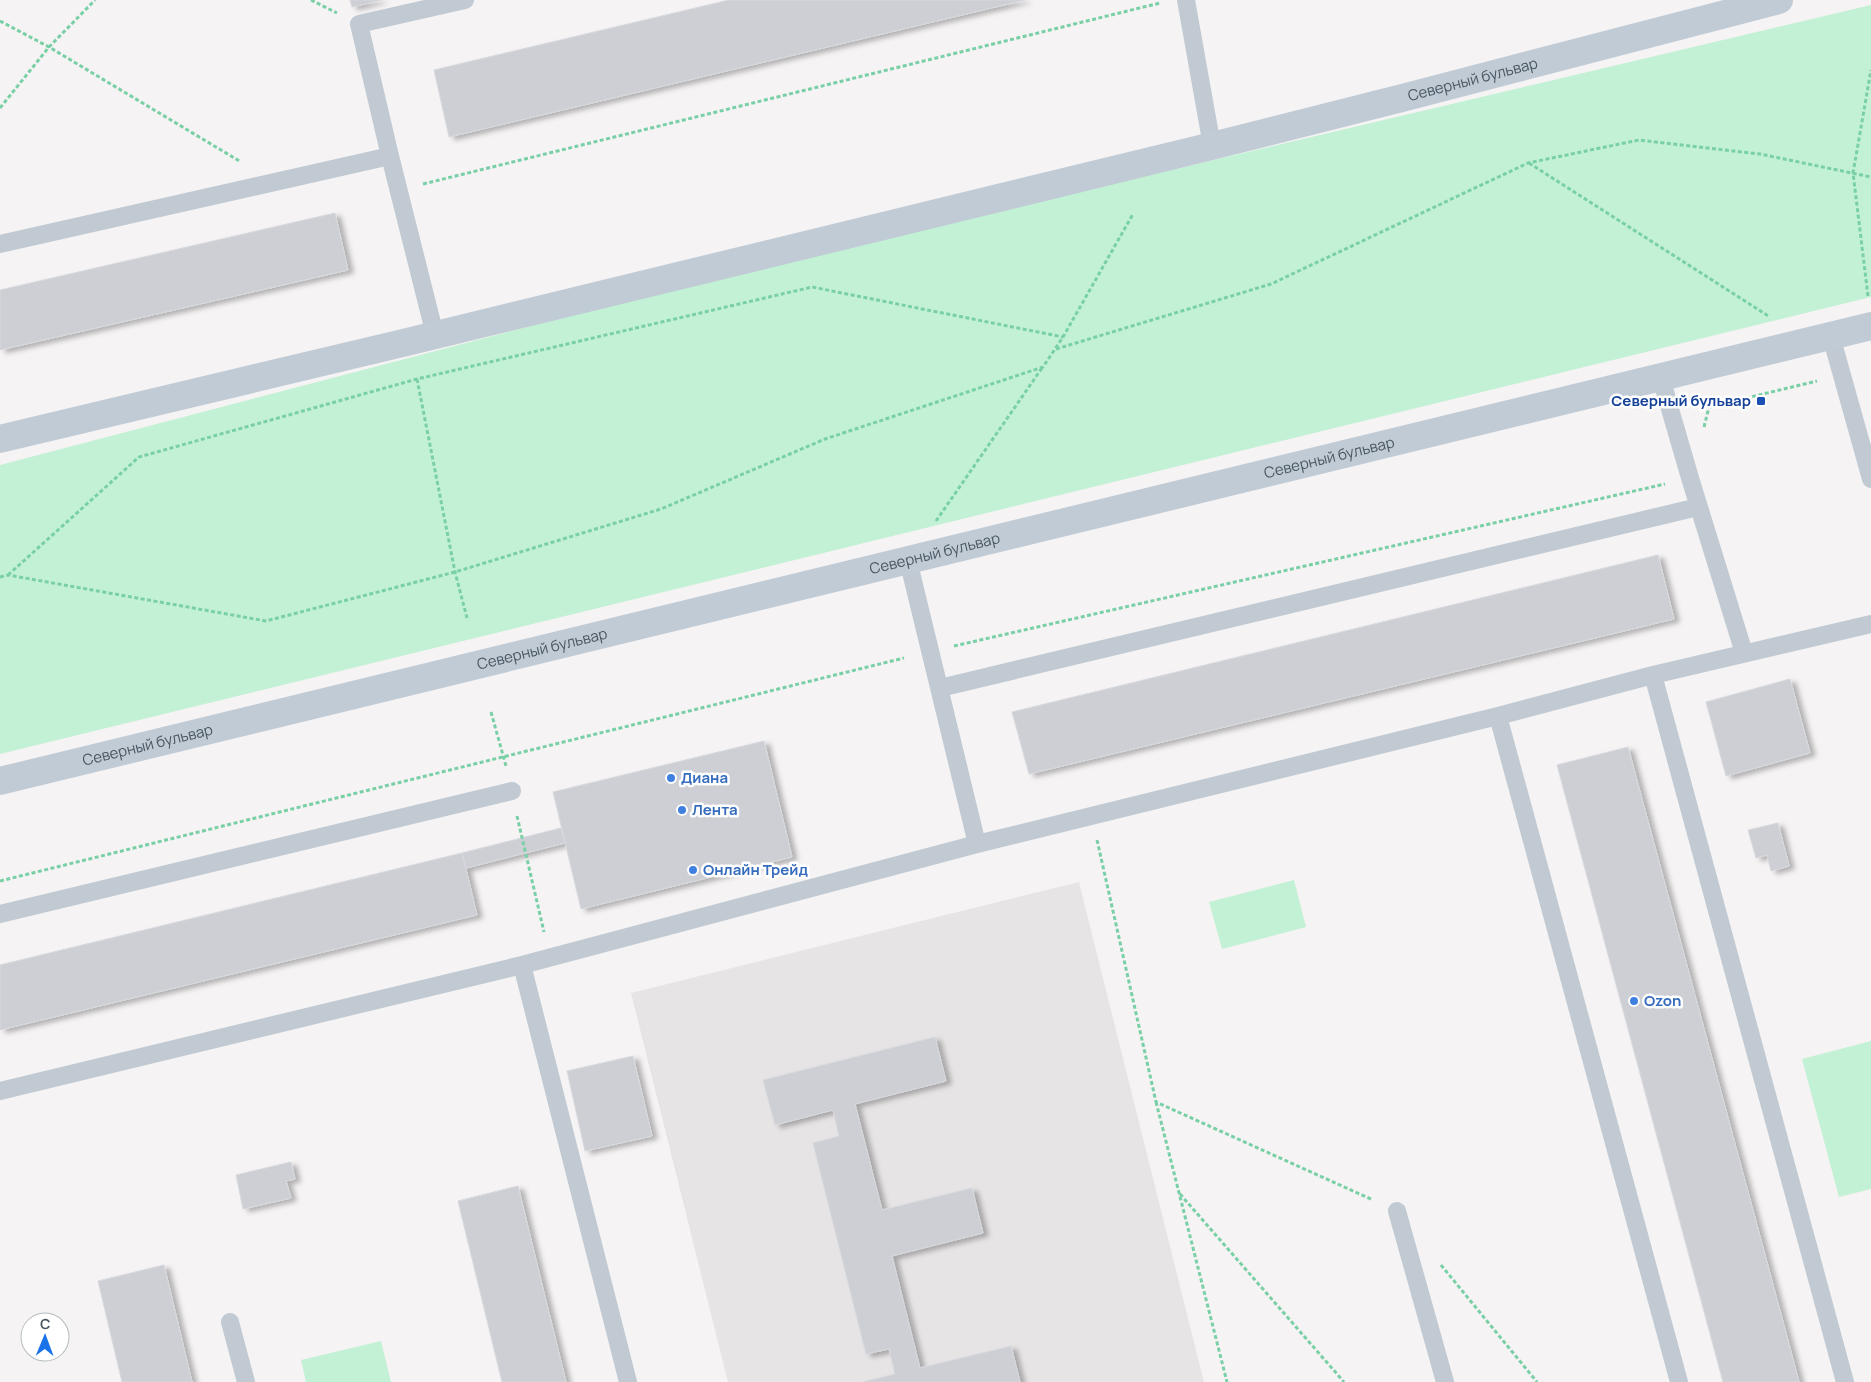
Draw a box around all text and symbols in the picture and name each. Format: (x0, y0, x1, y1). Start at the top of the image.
street label: Северный бульвар (1405, 52, 1540, 106)
place label: Северный бульвар (1611, 390, 1751, 411)
marker: Северный бульвар (1755, 395, 1767, 407)
street label: Северный бульвар (1262, 431, 1397, 483)
street label: Северный бульвар (867, 527, 1002, 579)
street label: Северный бульвар (475, 623, 610, 675)
street label: Северный бульвар (80, 719, 215, 771)
place label: Диана (681, 767, 728, 788)
marker: Диана (665, 772, 677, 784)
place label: Лента (692, 799, 738, 820)
marker: Лента (676, 804, 688, 816)
place label: Онлайн Трейд (703, 859, 808, 880)
marker: Онлайн Трейд (687, 864, 699, 876)
place label: Ozon (1644, 990, 1681, 1011)
marker: Ozon (1628, 995, 1640, 1007)
north arrow (20, 1312, 70, 1362)
text: С (40, 1314, 51, 1333)

